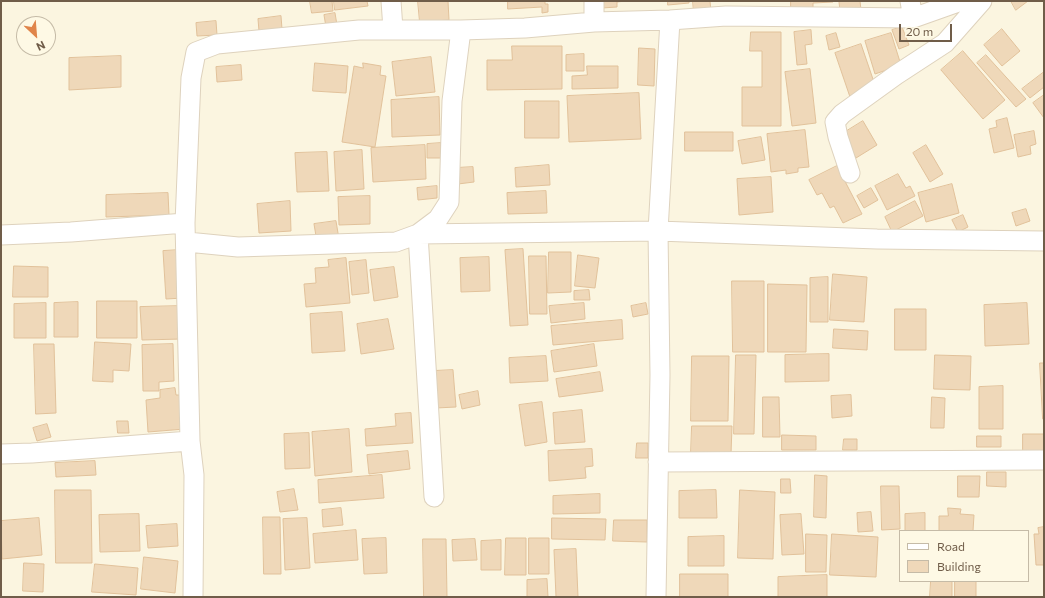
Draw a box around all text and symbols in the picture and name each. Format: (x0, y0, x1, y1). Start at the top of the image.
north arrow (16, 16, 56, 56)
scale bar (901, 16, 954, 42)
text: 20 m (906, 24, 933, 38)
text: N (34, 39, 48, 54)
legend (899, 530, 1029, 582)
text: Road (937, 539, 965, 553)
text: Building (937, 559, 981, 573)

